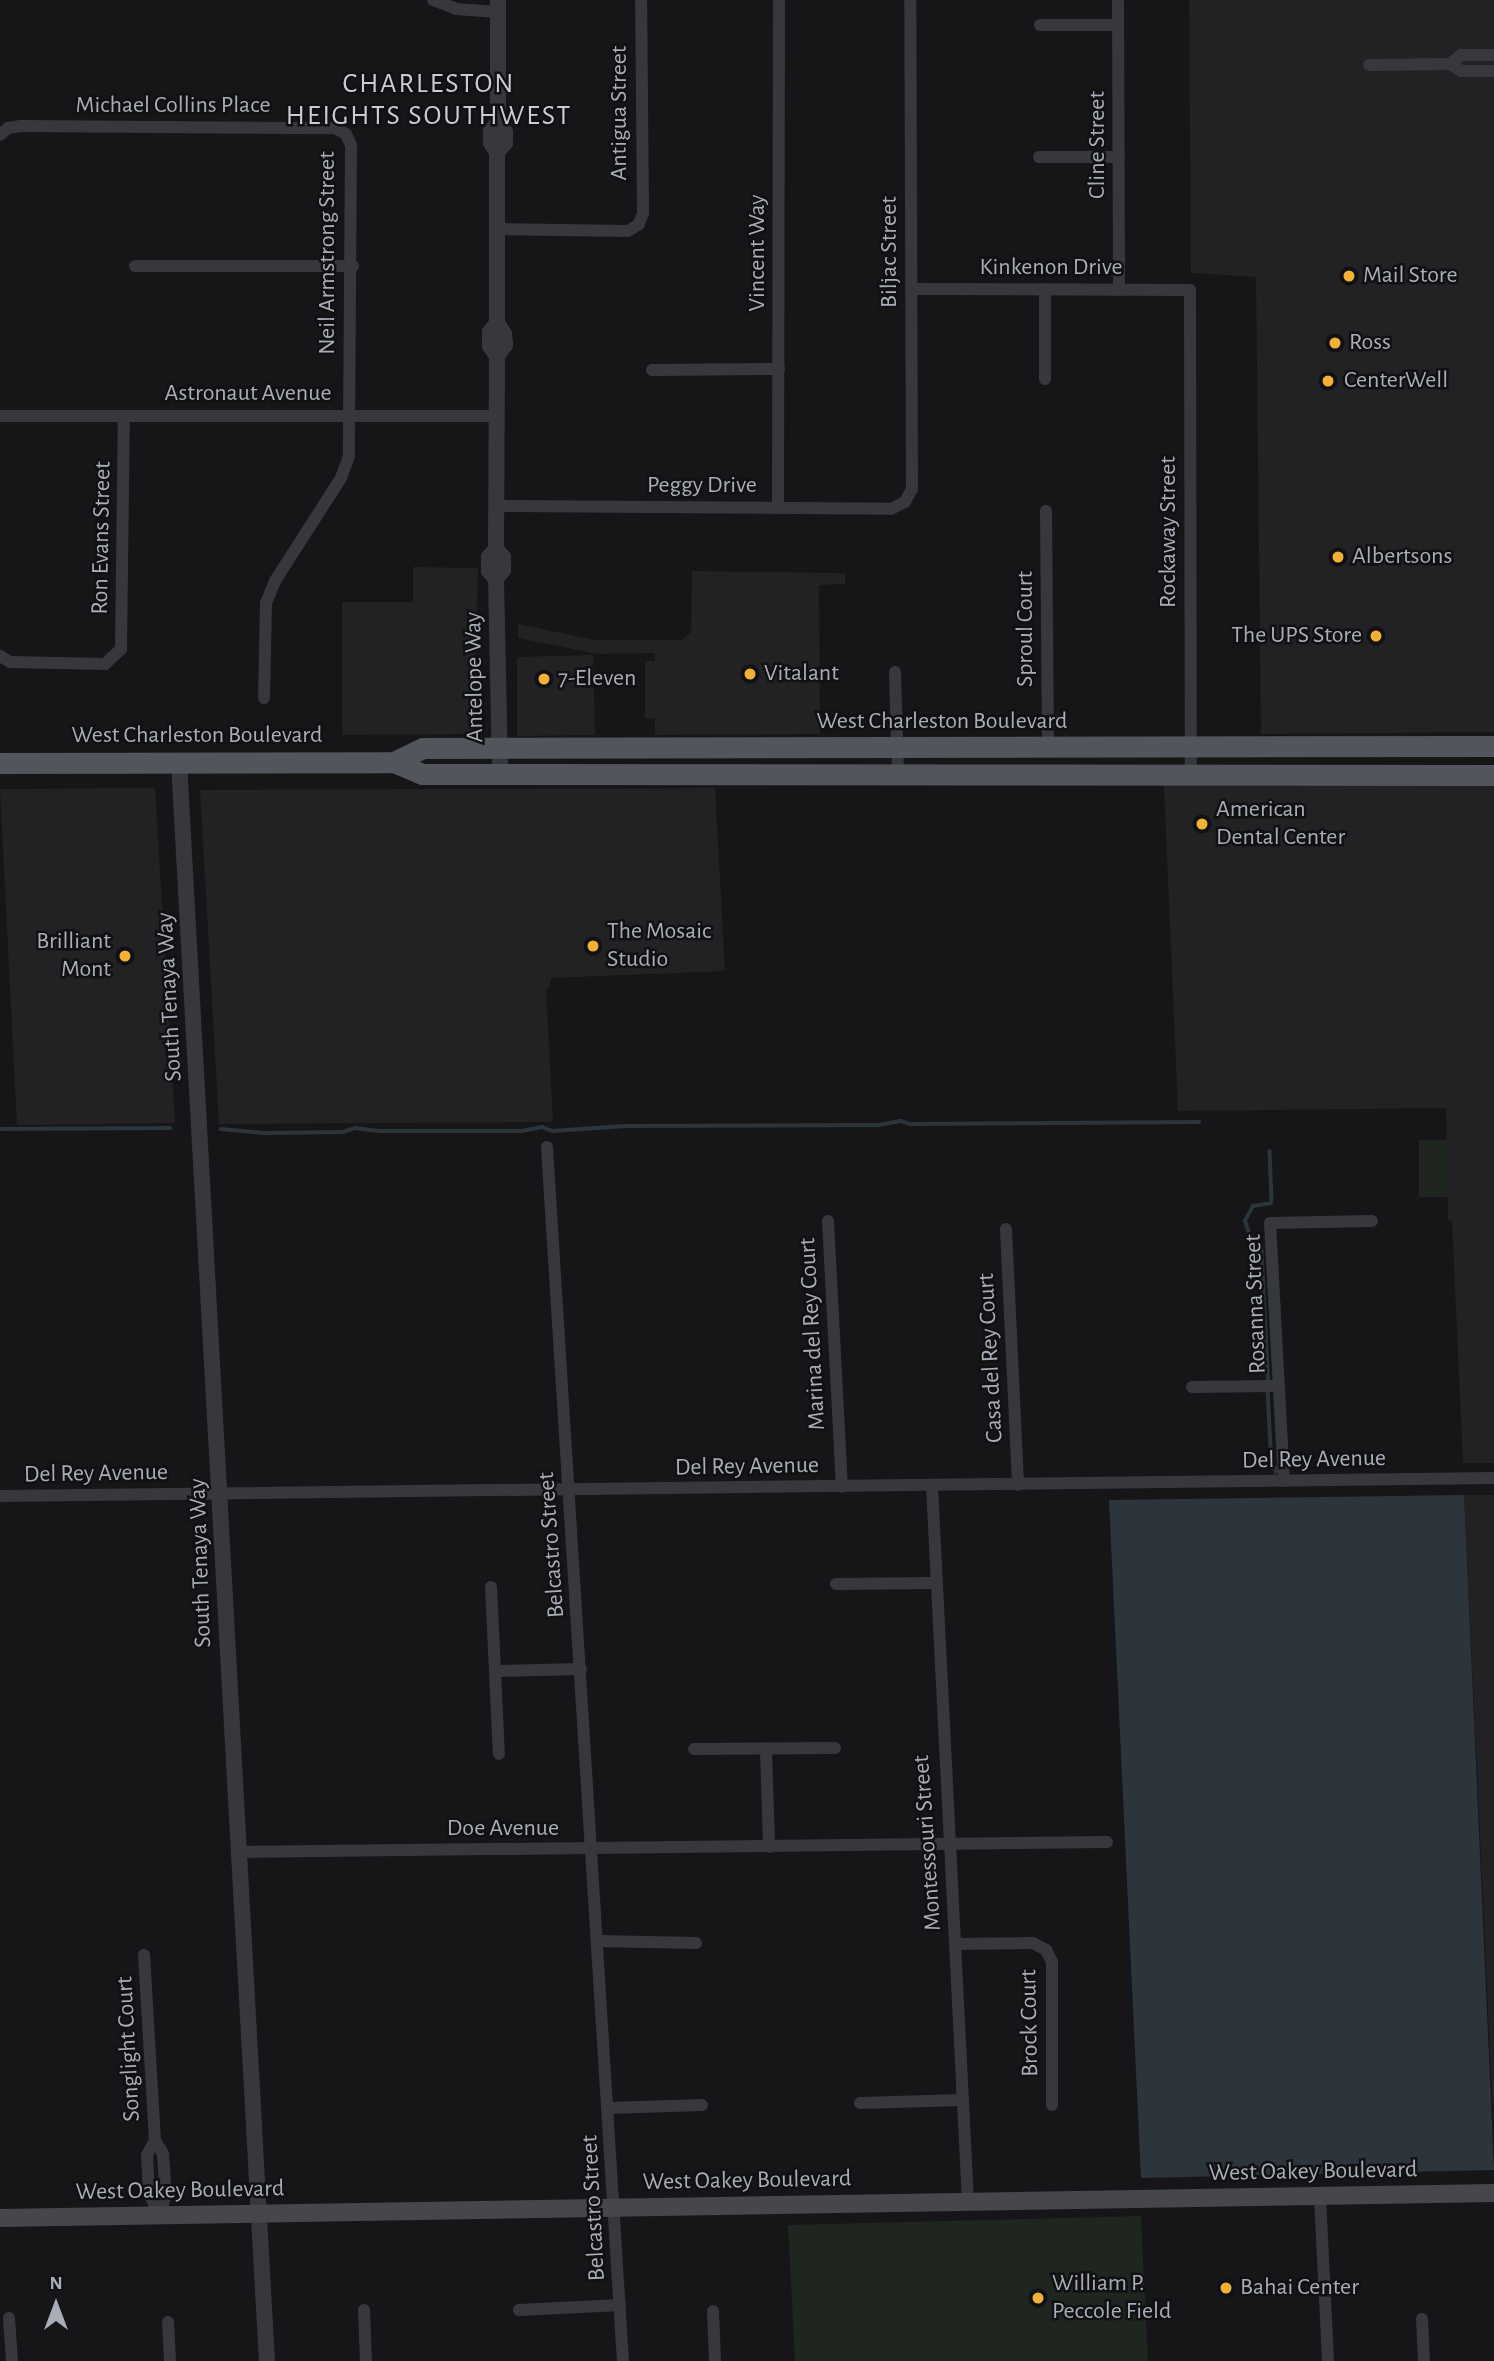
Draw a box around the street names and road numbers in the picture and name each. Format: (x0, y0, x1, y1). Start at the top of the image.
street label: Antigua Street (606, 46, 634, 180)
street label: Cline Street (1084, 91, 1112, 199)
street label: Michael Collins Place (76, 92, 270, 120)
street label: Neil Armstrong Street (314, 151, 342, 355)
street label: Vincent Way (744, 194, 772, 312)
street label: Biljac Street (876, 196, 904, 308)
street label: Kinkenon Drive (979, 254, 1123, 282)
street label: Astronaut Avenue (165, 380, 331, 408)
street label: Rockaway Street (1155, 456, 1183, 608)
street label: Ron Evans Street (86, 461, 118, 615)
street label: Peggy Drive (647, 472, 757, 500)
street label: Sproul Court (1012, 571, 1040, 687)
street label: Antelope Way (459, 612, 491, 742)
street label: West Charleston Boulevard (816, 708, 1068, 736)
street label: West Charleston Boulevard (71, 722, 323, 750)
street label: South Tenaya Way (151, 912, 189, 1082)
street label: Rosanna Street (1239, 1234, 1273, 1374)
street label: Marina del Rey Court (794, 1237, 832, 1431)
street label: Casa del Rey Court (972, 1272, 1010, 1444)
street label: Del Rey Avenue (1242, 1444, 1386, 1476)
street label: Del Rey Avenue (675, 1451, 819, 1483)
street label: Del Rey Avenue (24, 1458, 168, 1490)
street label: Belcastro Street (533, 1471, 571, 1619)
street label: South Tenaya Way (184, 1478, 218, 1648)
street label: Montessouri Street (907, 1754, 949, 1932)
street label: Doe Avenue (447, 1815, 559, 1843)
street label: Brock Court (1015, 1969, 1045, 2077)
street label: Songlight Court (111, 1976, 147, 2122)
street label: Belcastro Street (576, 2134, 612, 2282)
street label: West Oakey Boulevard (1208, 2156, 1418, 2188)
street label: West Oakey Boulevard (642, 2165, 852, 2197)
street label: West Oakey Boulevard (75, 2175, 285, 2207)

